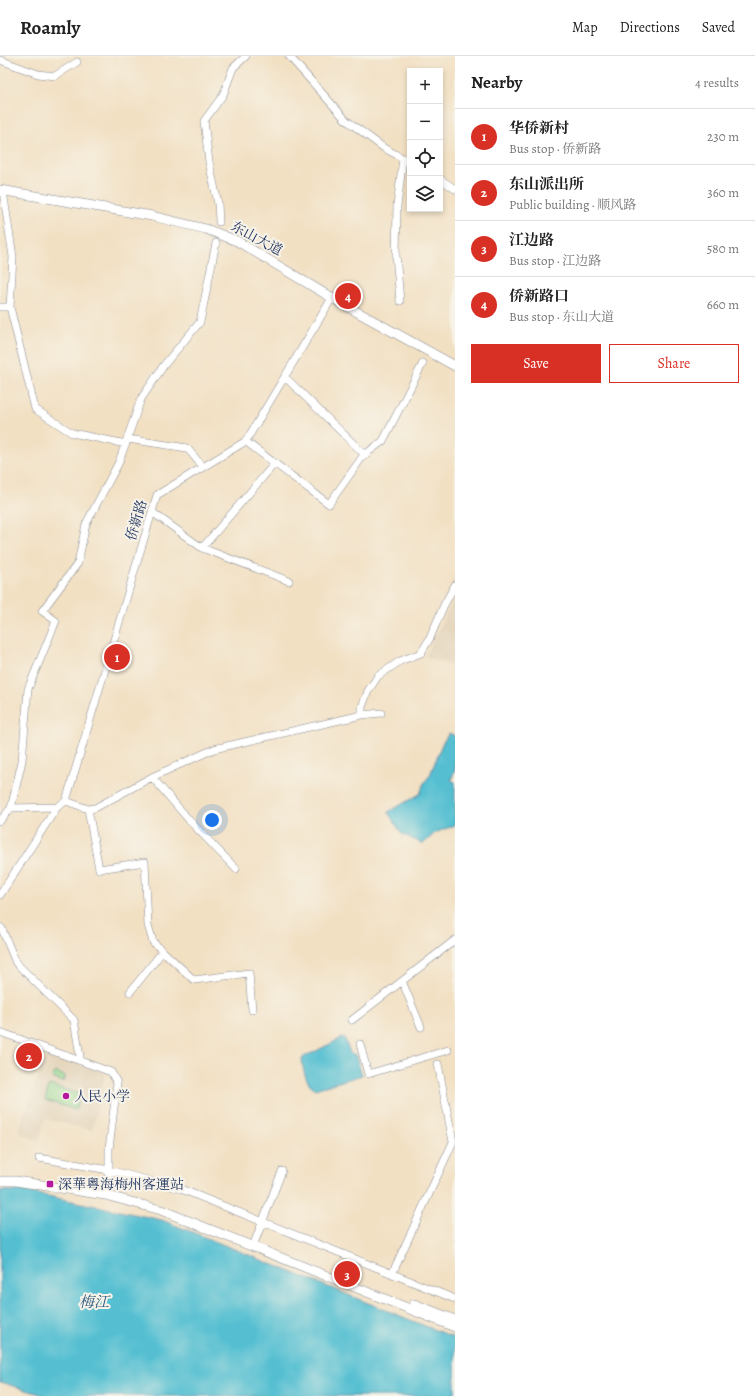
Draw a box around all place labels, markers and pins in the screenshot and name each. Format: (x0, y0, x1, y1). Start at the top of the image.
pin: 4 (335, 281, 361, 311)
pin: 1 (104, 642, 130, 672)
pin: 2 (16, 1041, 42, 1071)
place label: 人民小学 (74, 1087, 130, 1106)
marker: 人民小学 (61, 1091, 71, 1101)
place label: 深華粵海梅州客運站 (58, 1175, 184, 1194)
marker: 深華粵海梅州客運站 (45, 1179, 55, 1189)
pin: 3 (334, 1259, 360, 1289)

